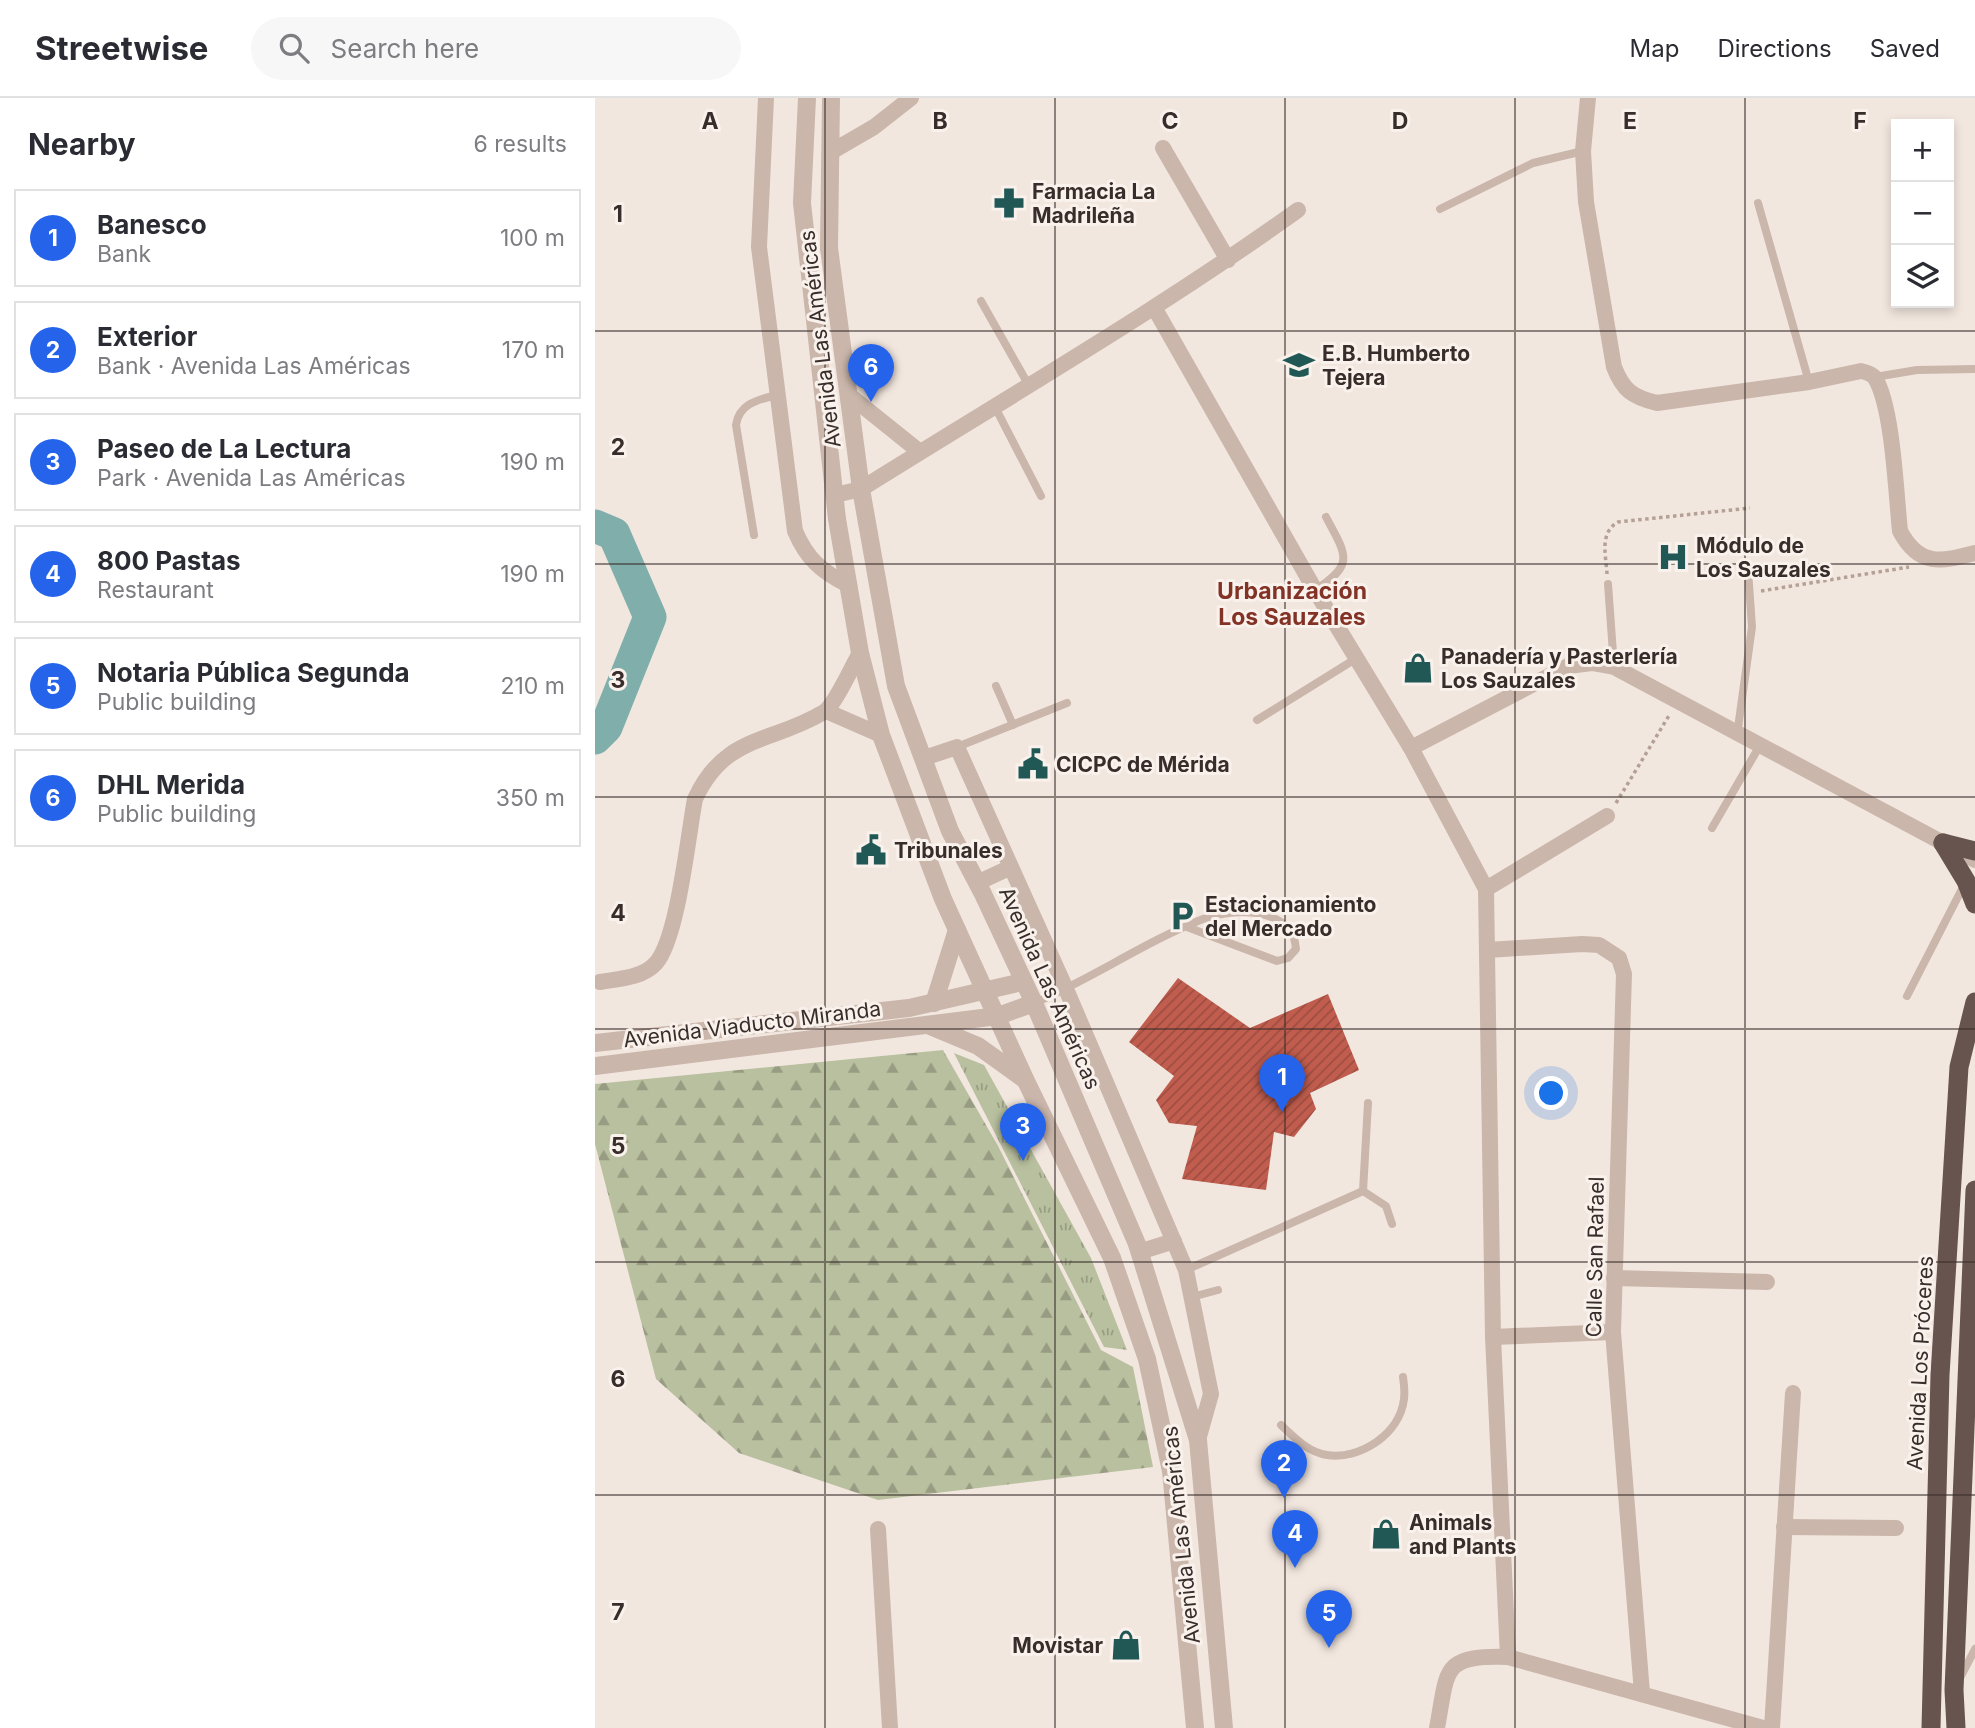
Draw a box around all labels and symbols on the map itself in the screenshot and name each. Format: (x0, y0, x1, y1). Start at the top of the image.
text: A (701, 107, 719, 135)
text: B (932, 107, 948, 135)
text: C (1161, 107, 1179, 135)
text: D (1392, 107, 1408, 135)
text: E (1623, 107, 1637, 135)
text: F (1853, 107, 1867, 135)
place label: Farmacia La Madrileña (1032, 179, 1156, 228)
pharmacy icon: Farmacia La Madrileña (992, 186, 1026, 220)
text: 1 (613, 200, 623, 228)
street label: Avenida Las Américas (794, 229, 846, 449)
place label: E.B. Humberto Tejera (1322, 341, 1470, 390)
pin: 6 (848, 344, 894, 402)
school or university icon: E.B. Humberto Tejera (1282, 348, 1316, 382)
text: 2 (611, 433, 625, 461)
place label: Módulo de Los Sauzales (1696, 533, 1831, 582)
hospital icon: Módulo de Los Sauzales (1656, 540, 1690, 574)
district label: Urbanización Los Sauzales (1217, 577, 1367, 631)
place label: Panadería y Pasterlería Los Sauzales (1441, 644, 1678, 693)
shop icon: Panadería y Pasterlería Los Sauzales (1401, 651, 1435, 685)
text: 3 (611, 666, 625, 694)
public building icon: CICPC de Mérida (1016, 747, 1050, 781)
place label: CICPC de Mérida (1056, 752, 1230, 777)
public building icon: Tribunales (854, 833, 888, 867)
place label: Tribunales (894, 838, 1003, 863)
street label: Avenida Las Américas (994, 883, 1106, 1093)
place label: Estacionamiento del Mercado (1205, 892, 1377, 941)
text: 4 (610, 899, 626, 927)
parking icon: Estacionamiento del Mercado (1165, 899, 1199, 933)
street label: Avenida Viaducto Miranda (622, 996, 882, 1052)
pin: 1 (1259, 1054, 1305, 1112)
your location (1534, 1076, 1568, 1110)
pin: 3 (1000, 1103, 1046, 1161)
text: 5 (611, 1132, 625, 1160)
street label: Calle San Rafael (1581, 1176, 1609, 1338)
street label: Avenida Los Próceres (1902, 1255, 1938, 1471)
text: 6 (611, 1365, 625, 1393)
street label: Avenida Las Américas (1157, 1425, 1205, 1645)
pin: 2 (1261, 1440, 1307, 1498)
pin: 4 (1272, 1510, 1318, 1568)
place label: Animals and Plants (1409, 1510, 1516, 1559)
shop icon: Animals and Plants (1369, 1517, 1403, 1551)
pin: 5 (1306, 1590, 1352, 1648)
text: 7 (611, 1598, 625, 1626)
shop icon: Movistar (1109, 1628, 1143, 1662)
place label: Movistar (1012, 1633, 1103, 1658)

